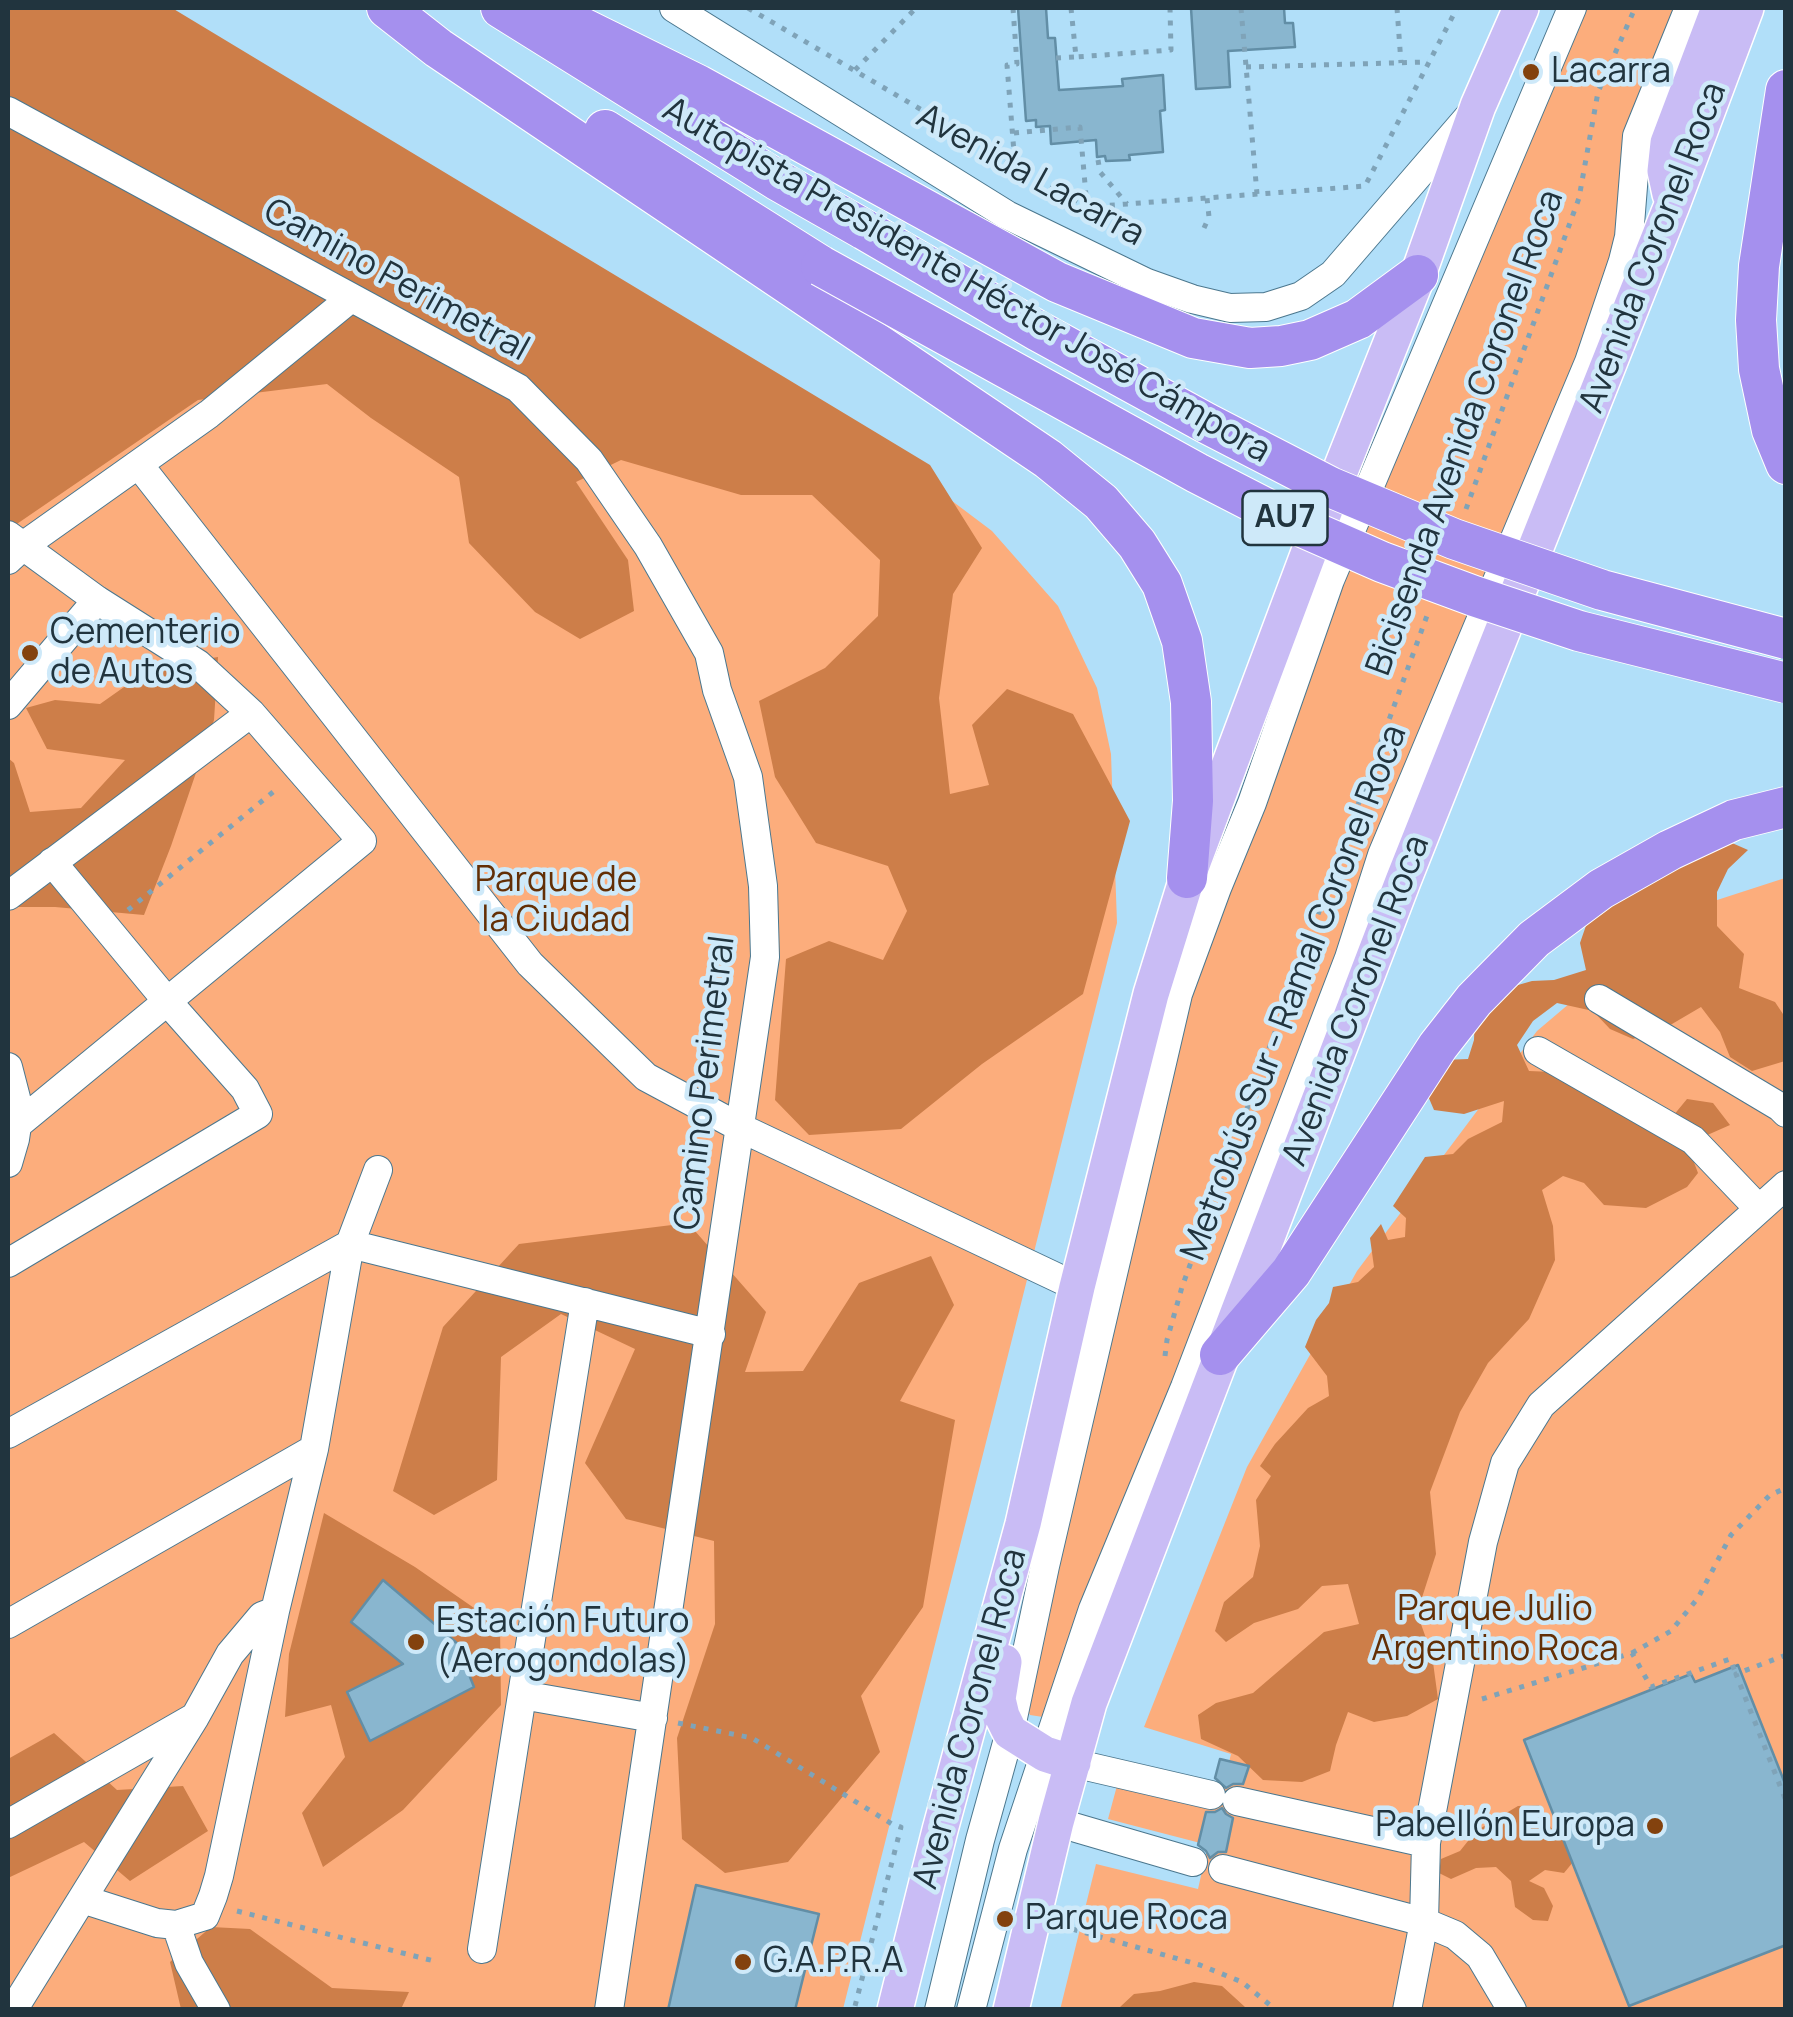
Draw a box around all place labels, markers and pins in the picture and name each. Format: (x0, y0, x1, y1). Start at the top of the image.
place label: Lacarra (1551, 51, 1671, 93)
marker: Lacarra (1520, 61, 1542, 83)
place label: Cementerio de Autos (50, 612, 241, 694)
marker: Cementerio de Autos (19, 642, 41, 664)
place label: Estación Futuro (Aerogondolas) (436, 1601, 690, 1683)
marker: Estación Futuro (Aerogondolas) (405, 1631, 427, 1653)
place label: Pabellón Europa (1375, 1805, 1635, 1847)
marker: Pabellón Europa (1644, 1815, 1666, 1837)
place label: Parque Roca (1025, 1898, 1228, 1940)
marker: Parque Roca (994, 1908, 1016, 1930)
place label: G.A.P.R.A (763, 1941, 903, 1983)
marker: G.A.P.R.A (732, 1951, 754, 1973)

